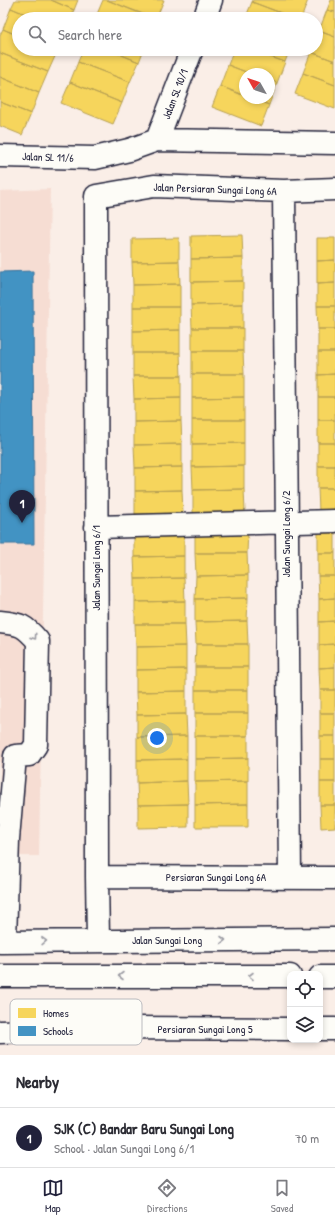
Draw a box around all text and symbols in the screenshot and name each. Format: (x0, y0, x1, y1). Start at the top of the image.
search box (12, 12, 323, 56)
icon: search (26, 23, 48, 45)
text: Search here (58, 24, 122, 45)
street label: Jalan SL 10/1 (159, 67, 191, 121)
north arrow (239, 68, 275, 104)
street label: Jalan SL 11/6 (22, 149, 75, 165)
street label: Jalan Persiaran Sungai Long 6A (153, 180, 278, 198)
pin: 1 (9, 490, 35, 523)
street label: Jalan Sungai Long 6/2 (279, 491, 293, 577)
street label: Jalan Sungai Long 6/1 (89, 525, 103, 611)
one-way arrow (29, 633, 37, 640)
your location (147, 728, 167, 748)
street label: Persiaran Sungai Long 6A (166, 870, 267, 884)
street label: Jalan Sungai Long (132, 933, 202, 947)
one-way arrow (220, 936, 226, 944)
one-way arrow (41, 937, 47, 945)
map controls (287, 971, 323, 1043)
button: locate (287, 971, 323, 1007)
one-way arrow (118, 972, 124, 980)
one-way arrow (248, 972, 254, 980)
legend (10, 999, 142, 1045)
text: Homes (43, 1006, 69, 1020)
button: layers (287, 1007, 323, 1043)
street label: Persiaran Sungai Long 5 (157, 1022, 253, 1036)
text: Schools (43, 1024, 73, 1038)
text: Nearby (16, 1070, 59, 1093)
text: SJK (C) Bandar Baru Sungai Long (54, 1118, 234, 1139)
text: 1 (27, 1129, 31, 1147)
text: 70 m (295, 1129, 319, 1147)
text: School · Jalan Sungai Long 6/1 (54, 1139, 194, 1157)
tab: Map (42, 1177, 64, 1215)
tab: Directions (147, 1177, 188, 1215)
tab: Saved (271, 1177, 293, 1215)

